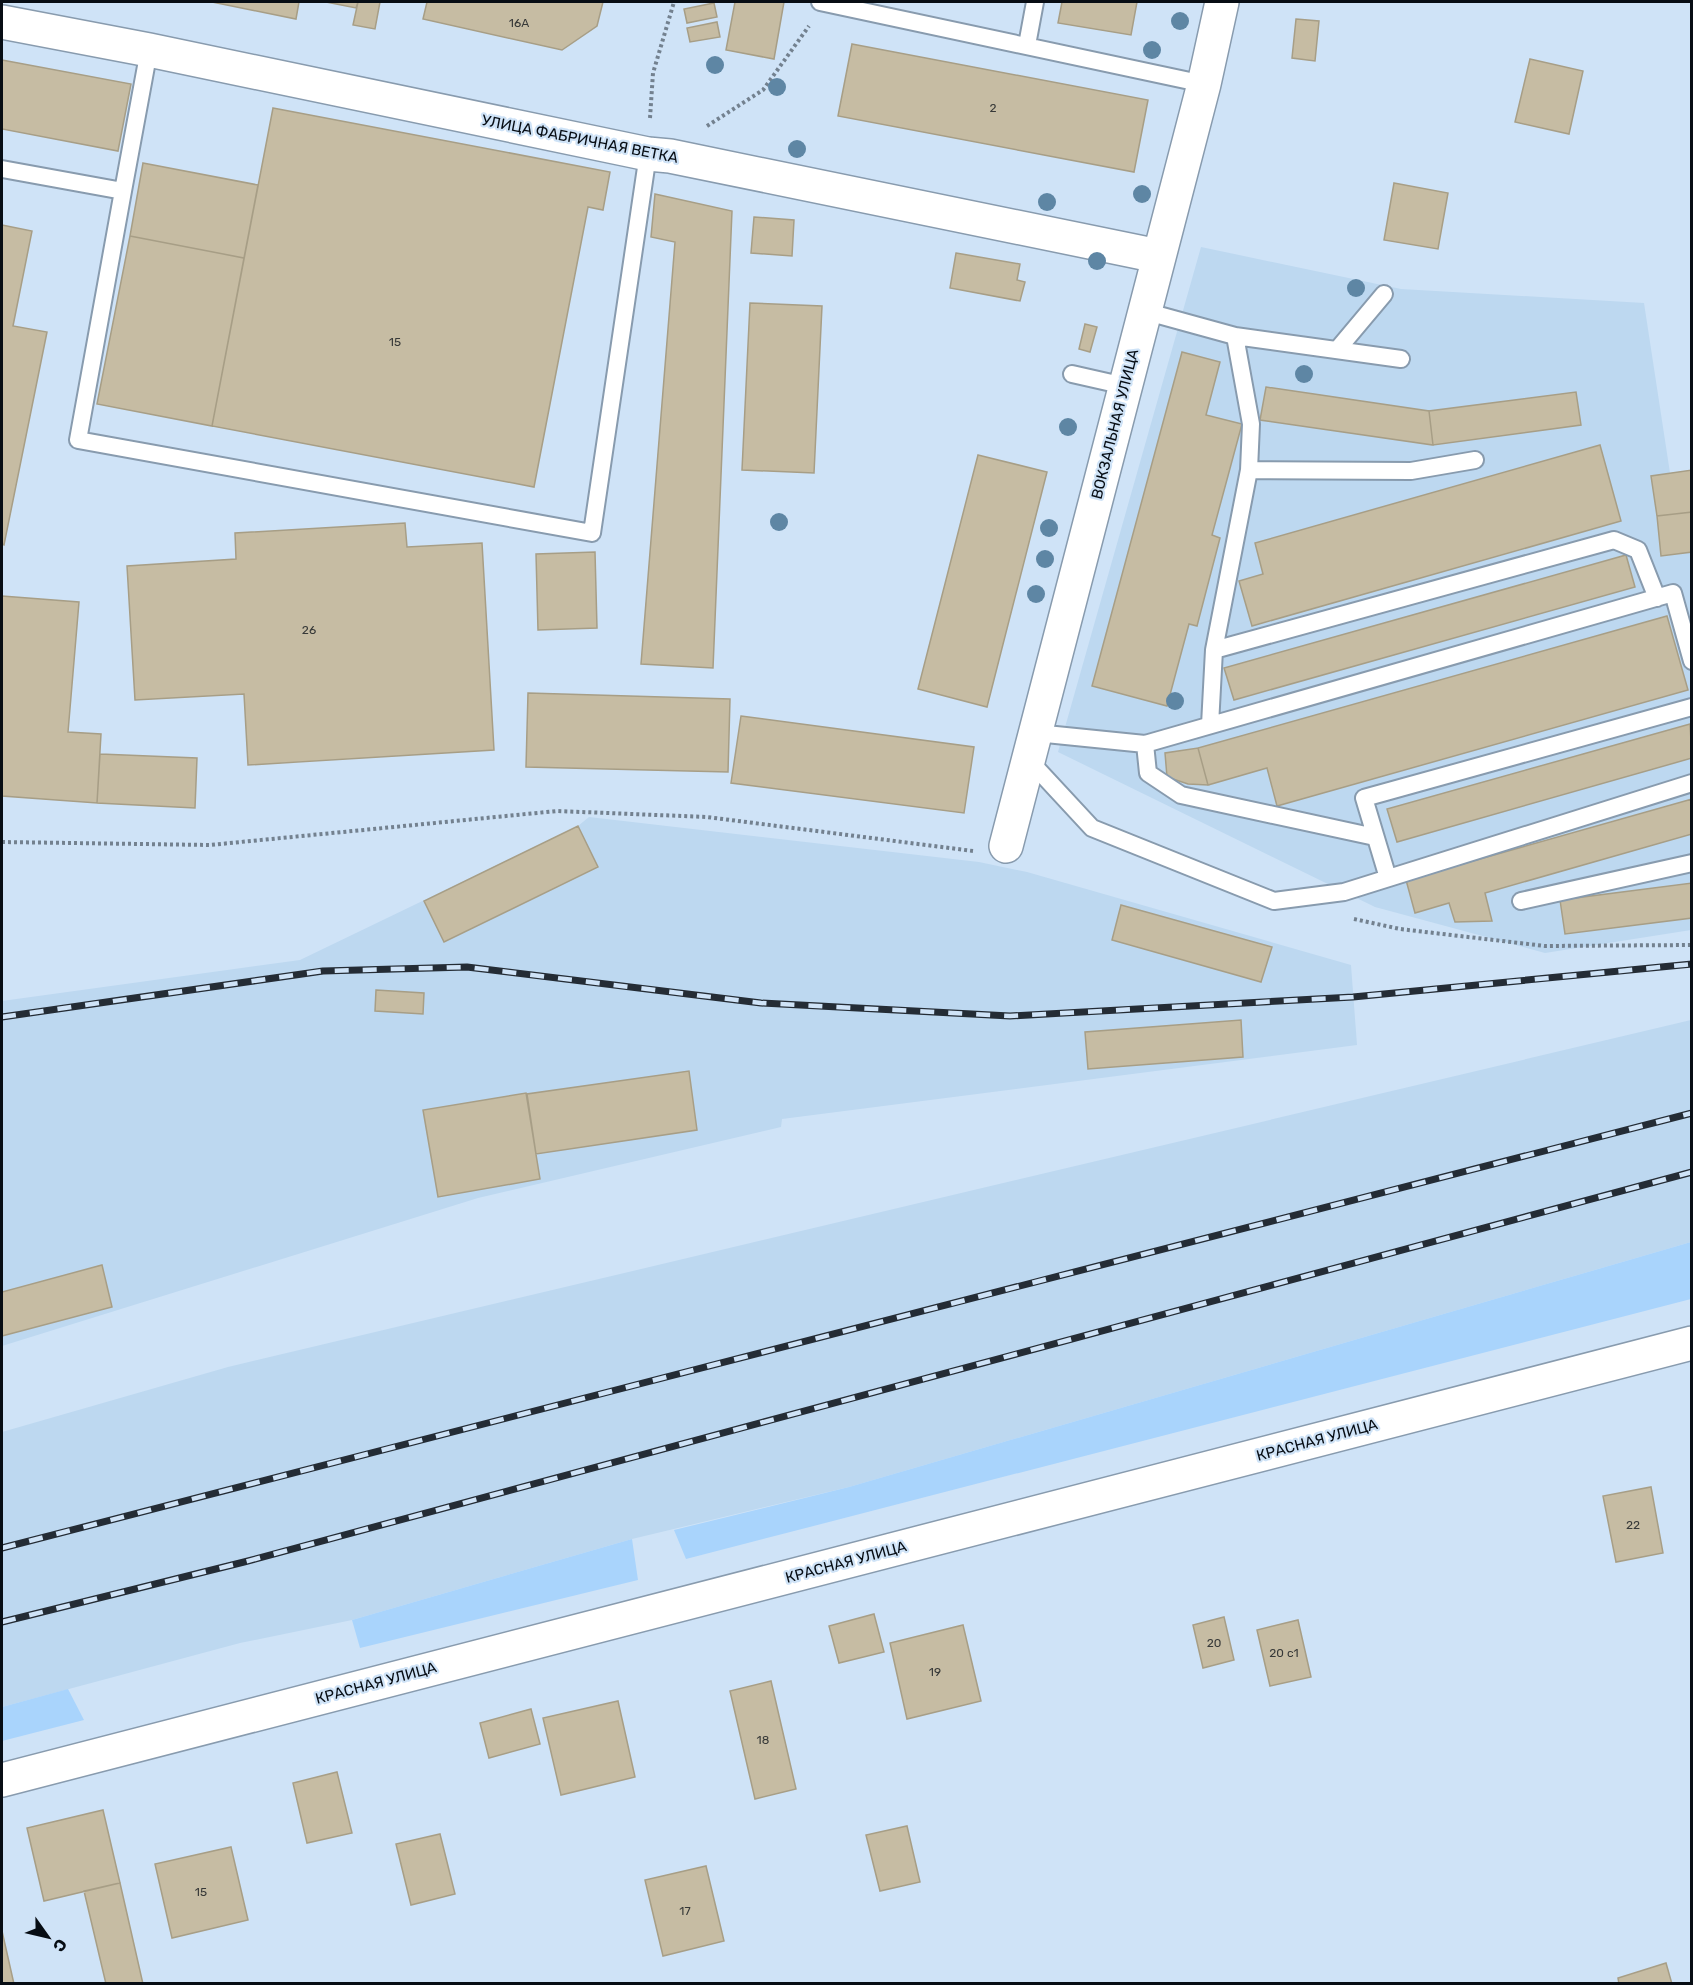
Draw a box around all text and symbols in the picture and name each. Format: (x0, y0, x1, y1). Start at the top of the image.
house number: 16А (509, 16, 529, 30)
house number: 2 (989, 101, 997, 115)
street label: УЛИЦА ФАБРИЧНАЯ ВЕТКА (480, 111, 680, 167)
house number: 15 (389, 335, 401, 349)
street label: ВОКЗАЛЬНАЯ УЛИЦА (1088, 347, 1142, 501)
house number: 26 (302, 623, 316, 637)
street label: КРАСНАЯ УЛИЦА (1254, 1415, 1380, 1465)
house number: 22 (1626, 1518, 1640, 1532)
street label: КРАСНАЯ УЛИЦА (783, 1537, 909, 1587)
house number: 20 (1207, 1636, 1221, 1650)
house number: 20 с1 (1269, 1646, 1299, 1660)
street label: КРАСНАЯ УЛИЦА (313, 1658, 439, 1708)
house number: 19 (929, 1665, 941, 1679)
house number: 18 (757, 1733, 769, 1747)
house number: 15 (195, 1885, 207, 1899)
house number: 17 (679, 1904, 691, 1918)
north arrow (18, 1907, 78, 1967)
text: С (49, 1935, 71, 1955)

